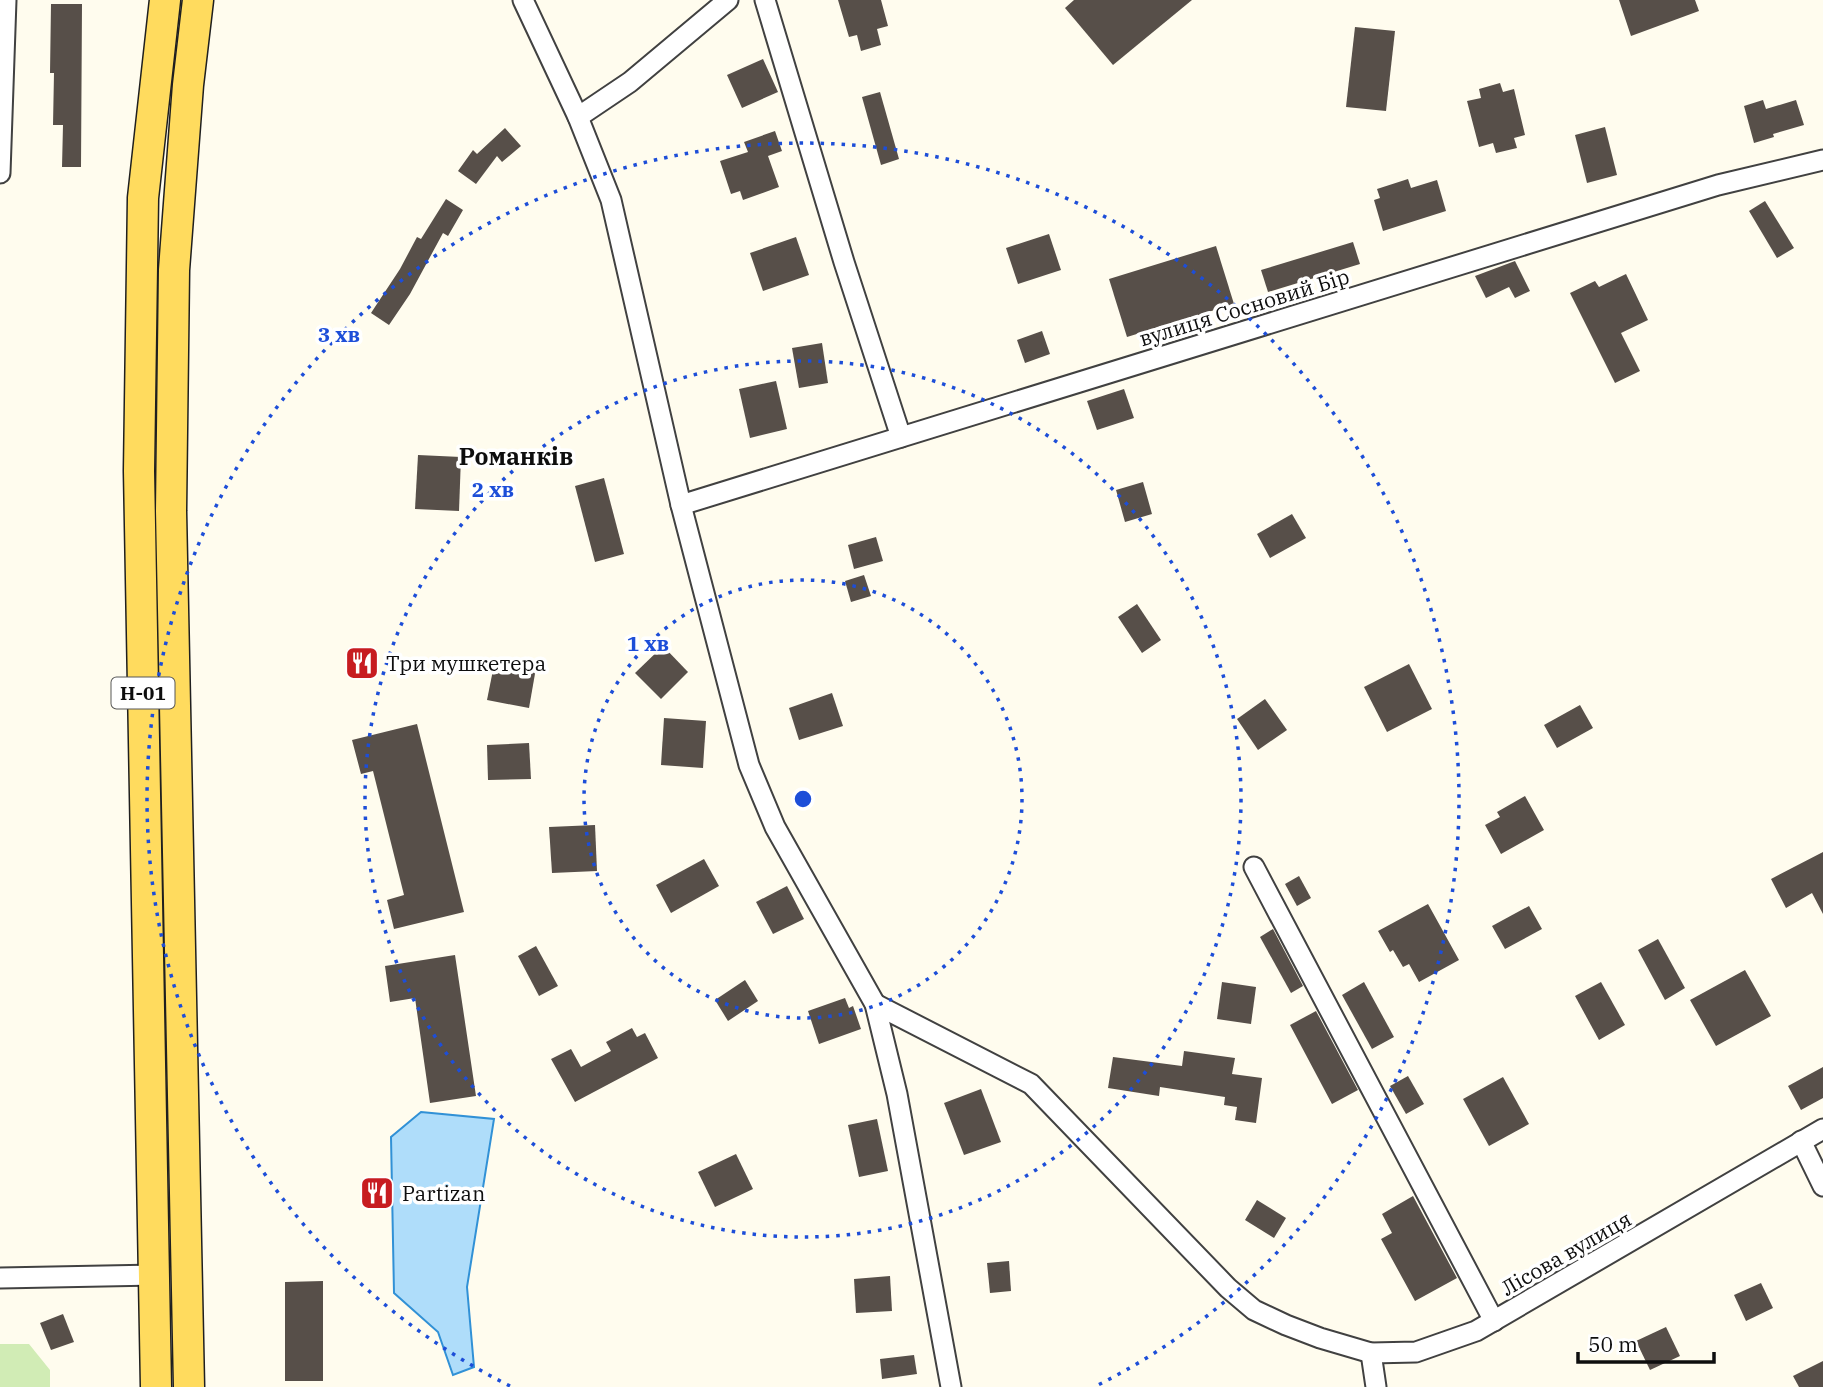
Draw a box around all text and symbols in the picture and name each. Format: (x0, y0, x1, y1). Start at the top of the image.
street label: вулиця Сосновий Бір (1136, 262, 1352, 352)
text: 3 хв (318, 320, 360, 348)
district label: Романків (459, 440, 573, 472)
text: 2 хв (472, 475, 514, 503)
text: 1 хв (627, 629, 669, 657)
restaurant icon: Три мушкетера (343, 644, 381, 682)
place label: Три мушкетера (386, 649, 546, 677)
road number: Н-01 (111, 678, 174, 708)
centre of rings (791, 787, 815, 811)
restaurant icon: Partizan (358, 1174, 396, 1212)
place label: Partizan (402, 1179, 485, 1207)
street label: Лісова вулиця (1496, 1204, 1636, 1302)
scale bar (1578, 1320, 1714, 1364)
text: 50 m (1588, 1330, 1638, 1358)

